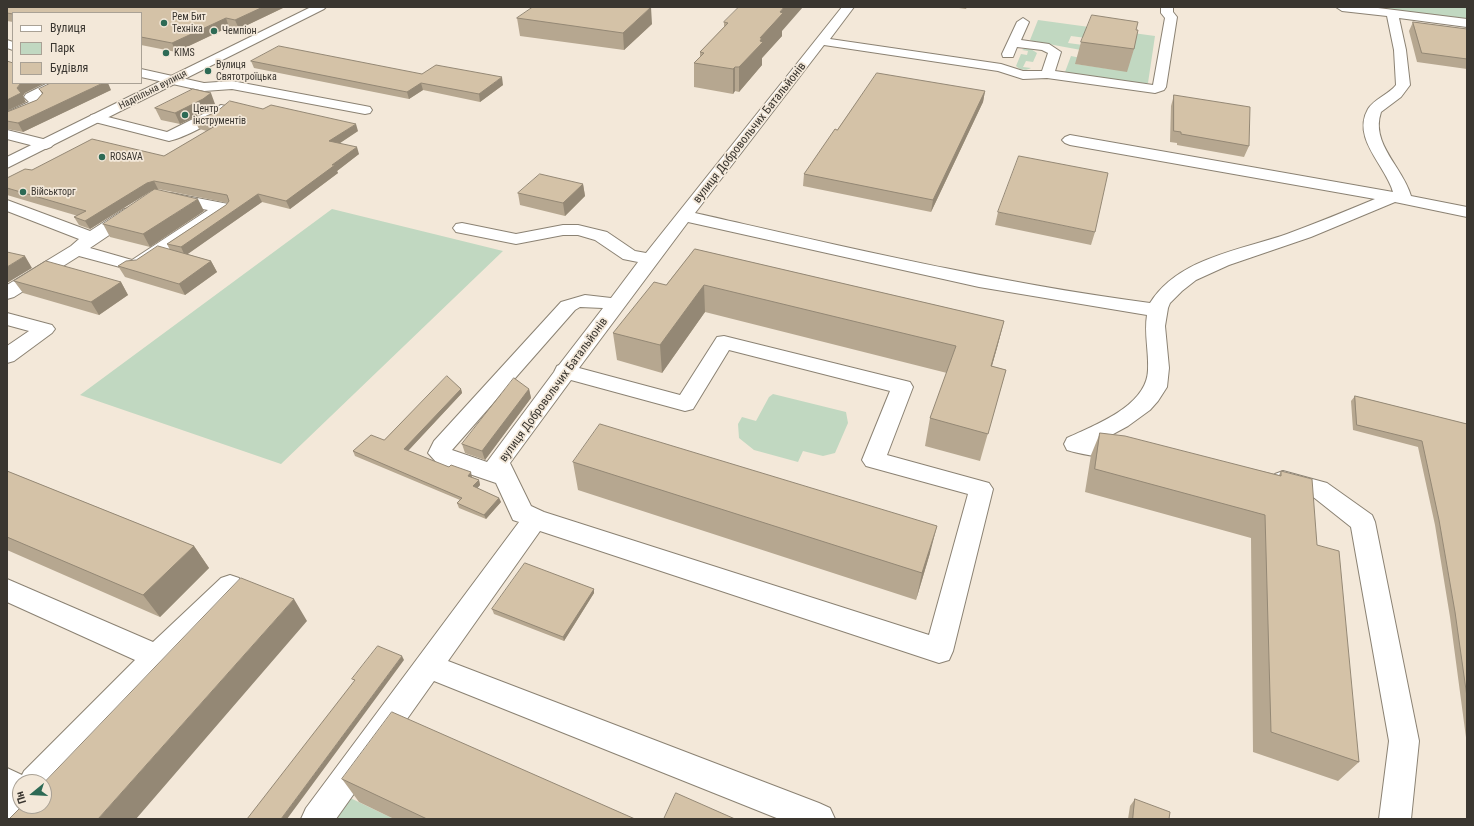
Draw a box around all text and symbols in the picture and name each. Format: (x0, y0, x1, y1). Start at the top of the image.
place label: Рем Бит Техніка (172, 11, 206, 34)
legend (12, 12, 142, 84)
marker: Рем Бит Техніка (159, 18, 169, 28)
text: Вулиця (50, 21, 86, 35)
place label: Чемпіон (222, 25, 257, 37)
marker: Чемпіон (209, 26, 219, 36)
text: Парк (50, 41, 75, 55)
place label: KIMS (174, 47, 195, 59)
marker: KIMS (161, 48, 171, 58)
place label: Вулиця Святотроїцька (216, 59, 277, 82)
street label: вулиця Добровольчих Батальйонів (690, 60, 810, 206)
text: Будівля (50, 61, 88, 75)
marker: Вулиця Святотроїцька (203, 66, 213, 76)
street label: Надпільна вулиця (117, 68, 189, 112)
place label: Центр інструментів (193, 103, 246, 126)
marker: Центр інструментів (180, 110, 190, 120)
place label: ROSAVA (110, 151, 143, 163)
marker: ROSAVA (97, 152, 107, 162)
place label: Військторг (31, 186, 76, 198)
marker: Військторг (18, 187, 28, 197)
street label: вулиця Добровольчих Батальйонів (497, 315, 611, 465)
north arrow (12, 774, 52, 814)
text: Пн (13, 790, 29, 805)

